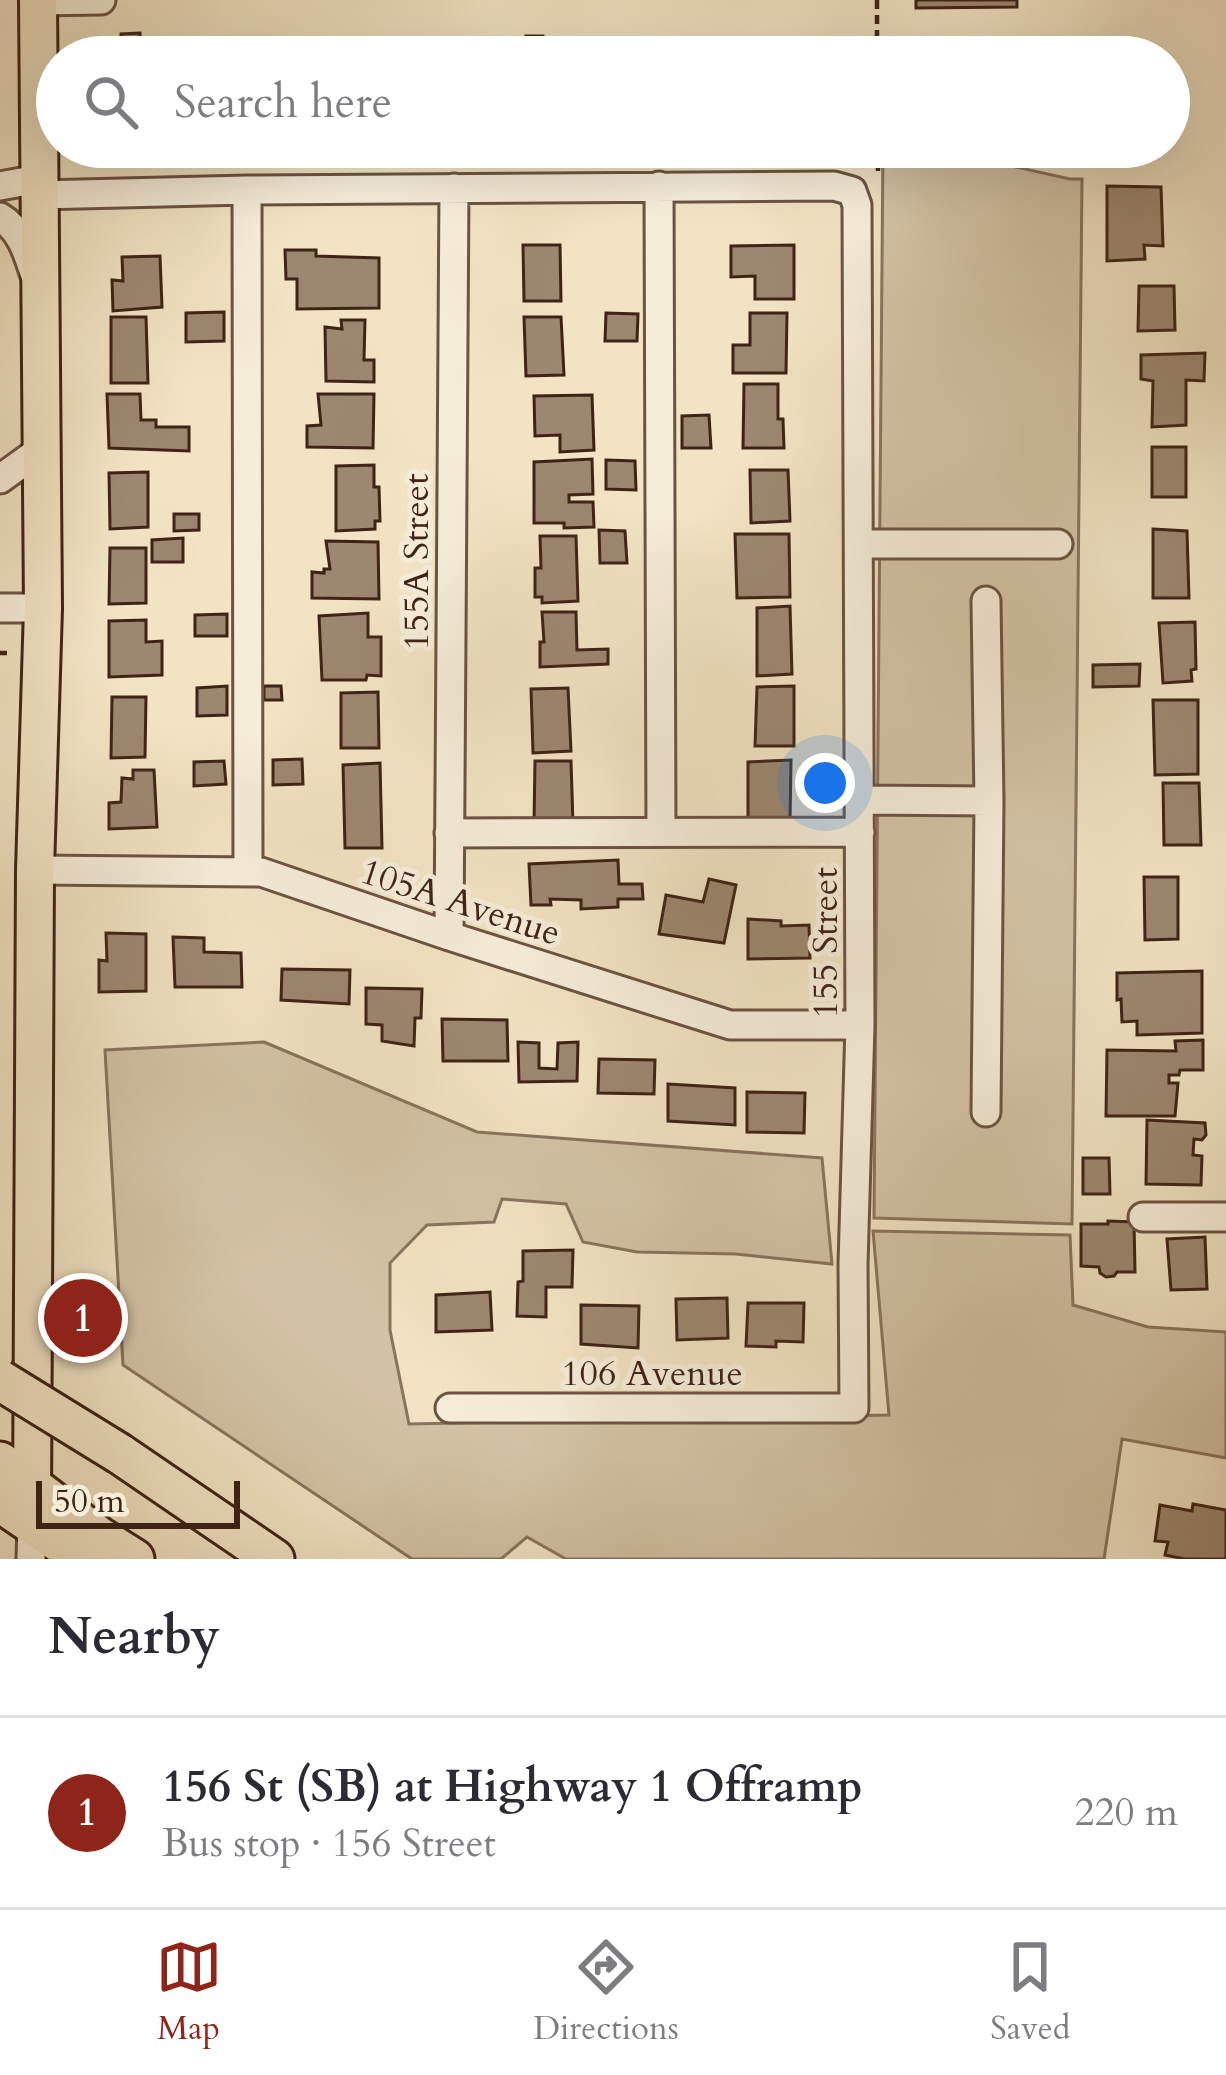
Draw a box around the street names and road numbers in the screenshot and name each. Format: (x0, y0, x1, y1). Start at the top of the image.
street label: 155A Street (392, 473, 441, 651)
street label: 105A Avenue (354, 847, 567, 958)
street label: 155 Street (801, 867, 850, 1019)
street label: 106 Avenue (561, 1349, 743, 1398)

